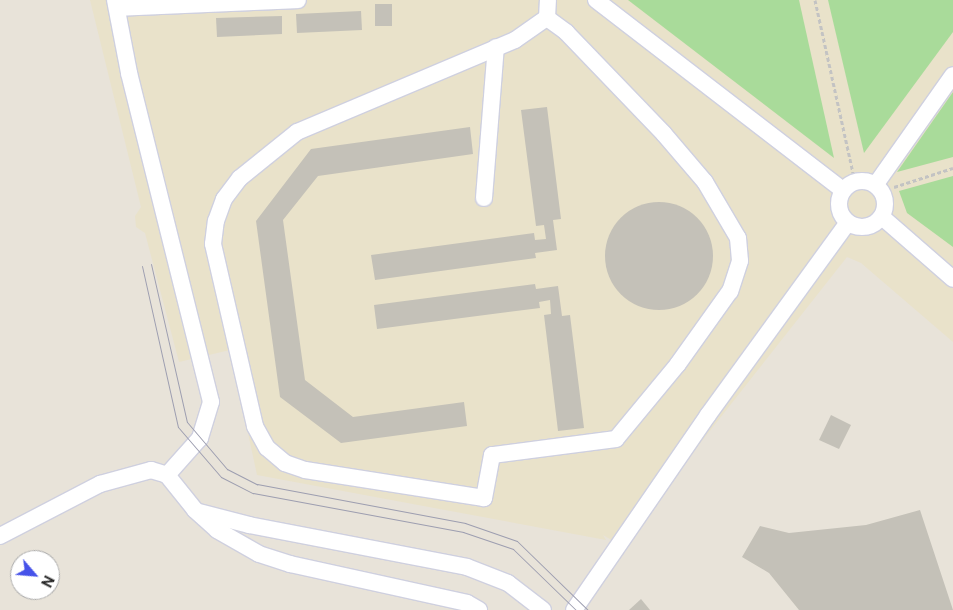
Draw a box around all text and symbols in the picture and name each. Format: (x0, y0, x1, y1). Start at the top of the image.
north arrow (10, 550, 60, 600)
text: N (38, 573, 57, 590)

